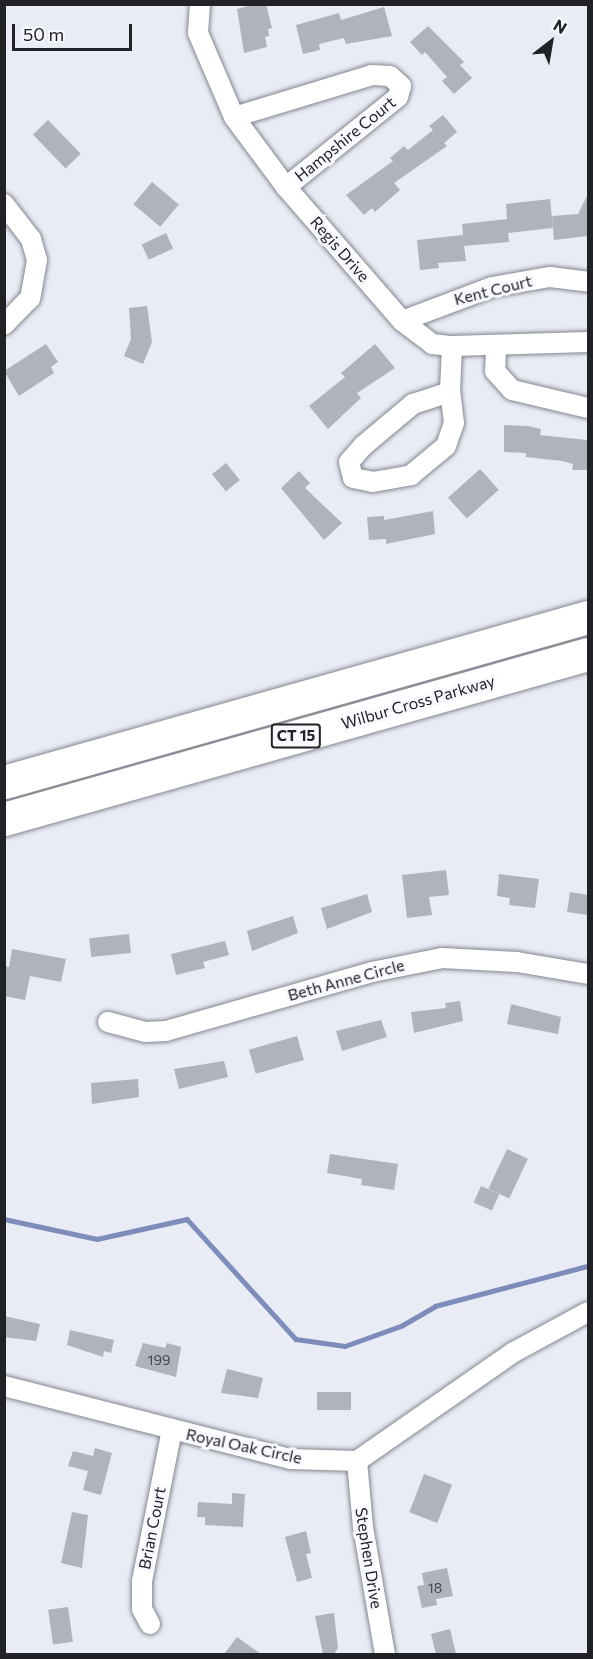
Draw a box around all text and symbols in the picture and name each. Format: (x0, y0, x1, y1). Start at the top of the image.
scale bar (15, 12, 135, 50)
north arrow (521, 12, 581, 72)
text: N (550, 15, 571, 37)
text: 50 m (23, 23, 64, 45)
street label: Hampshire Court (291, 92, 399, 186)
street label: Regis Drive (306, 212, 374, 286)
street label: Kent Court (452, 271, 534, 309)
street label: Wilbur Cross Parkway (339, 671, 497, 733)
road number: CT 15 (270, 724, 322, 748)
street label: Beth Anne Circle (286, 955, 406, 1005)
house number: 199 (148, 1352, 170, 1368)
street label: Royal Oak Circle (184, 1424, 304, 1468)
street label: Brian Court (135, 1485, 169, 1571)
street label: Stephen Drive (352, 1506, 386, 1610)
house number: 18 (428, 1580, 442, 1596)

